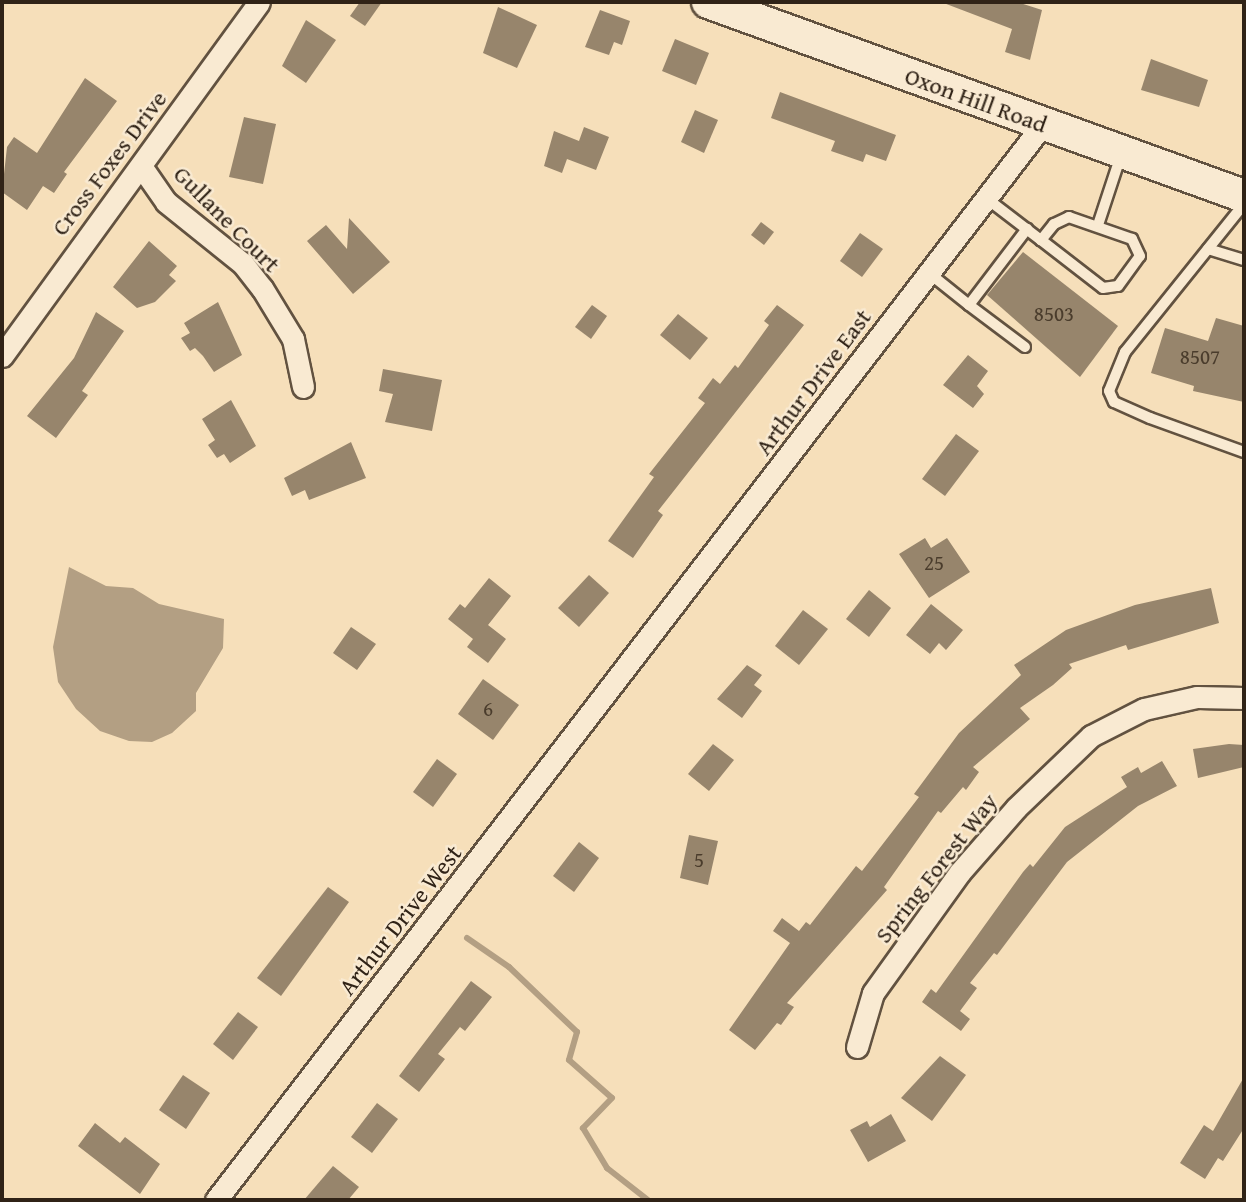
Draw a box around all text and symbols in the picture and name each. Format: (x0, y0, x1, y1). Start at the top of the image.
street label: Oxon Hill Road (901, 61, 1051, 139)
street label: Cross Foxes Drive (45, 85, 173, 241)
street label: Gullane Court (168, 160, 286, 278)
house number: 8503 (1034, 301, 1074, 327)
street label: Arthur Drive East (749, 303, 877, 461)
house number: 8507 (1180, 344, 1220, 370)
house number: 25 (924, 550, 944, 576)
house number: 6 (483, 696, 493, 722)
street label: Spring Forest Way (869, 787, 1003, 949)
street label: Arthur Drive West (332, 839, 468, 1001)
house number: 5 (694, 847, 704, 873)

